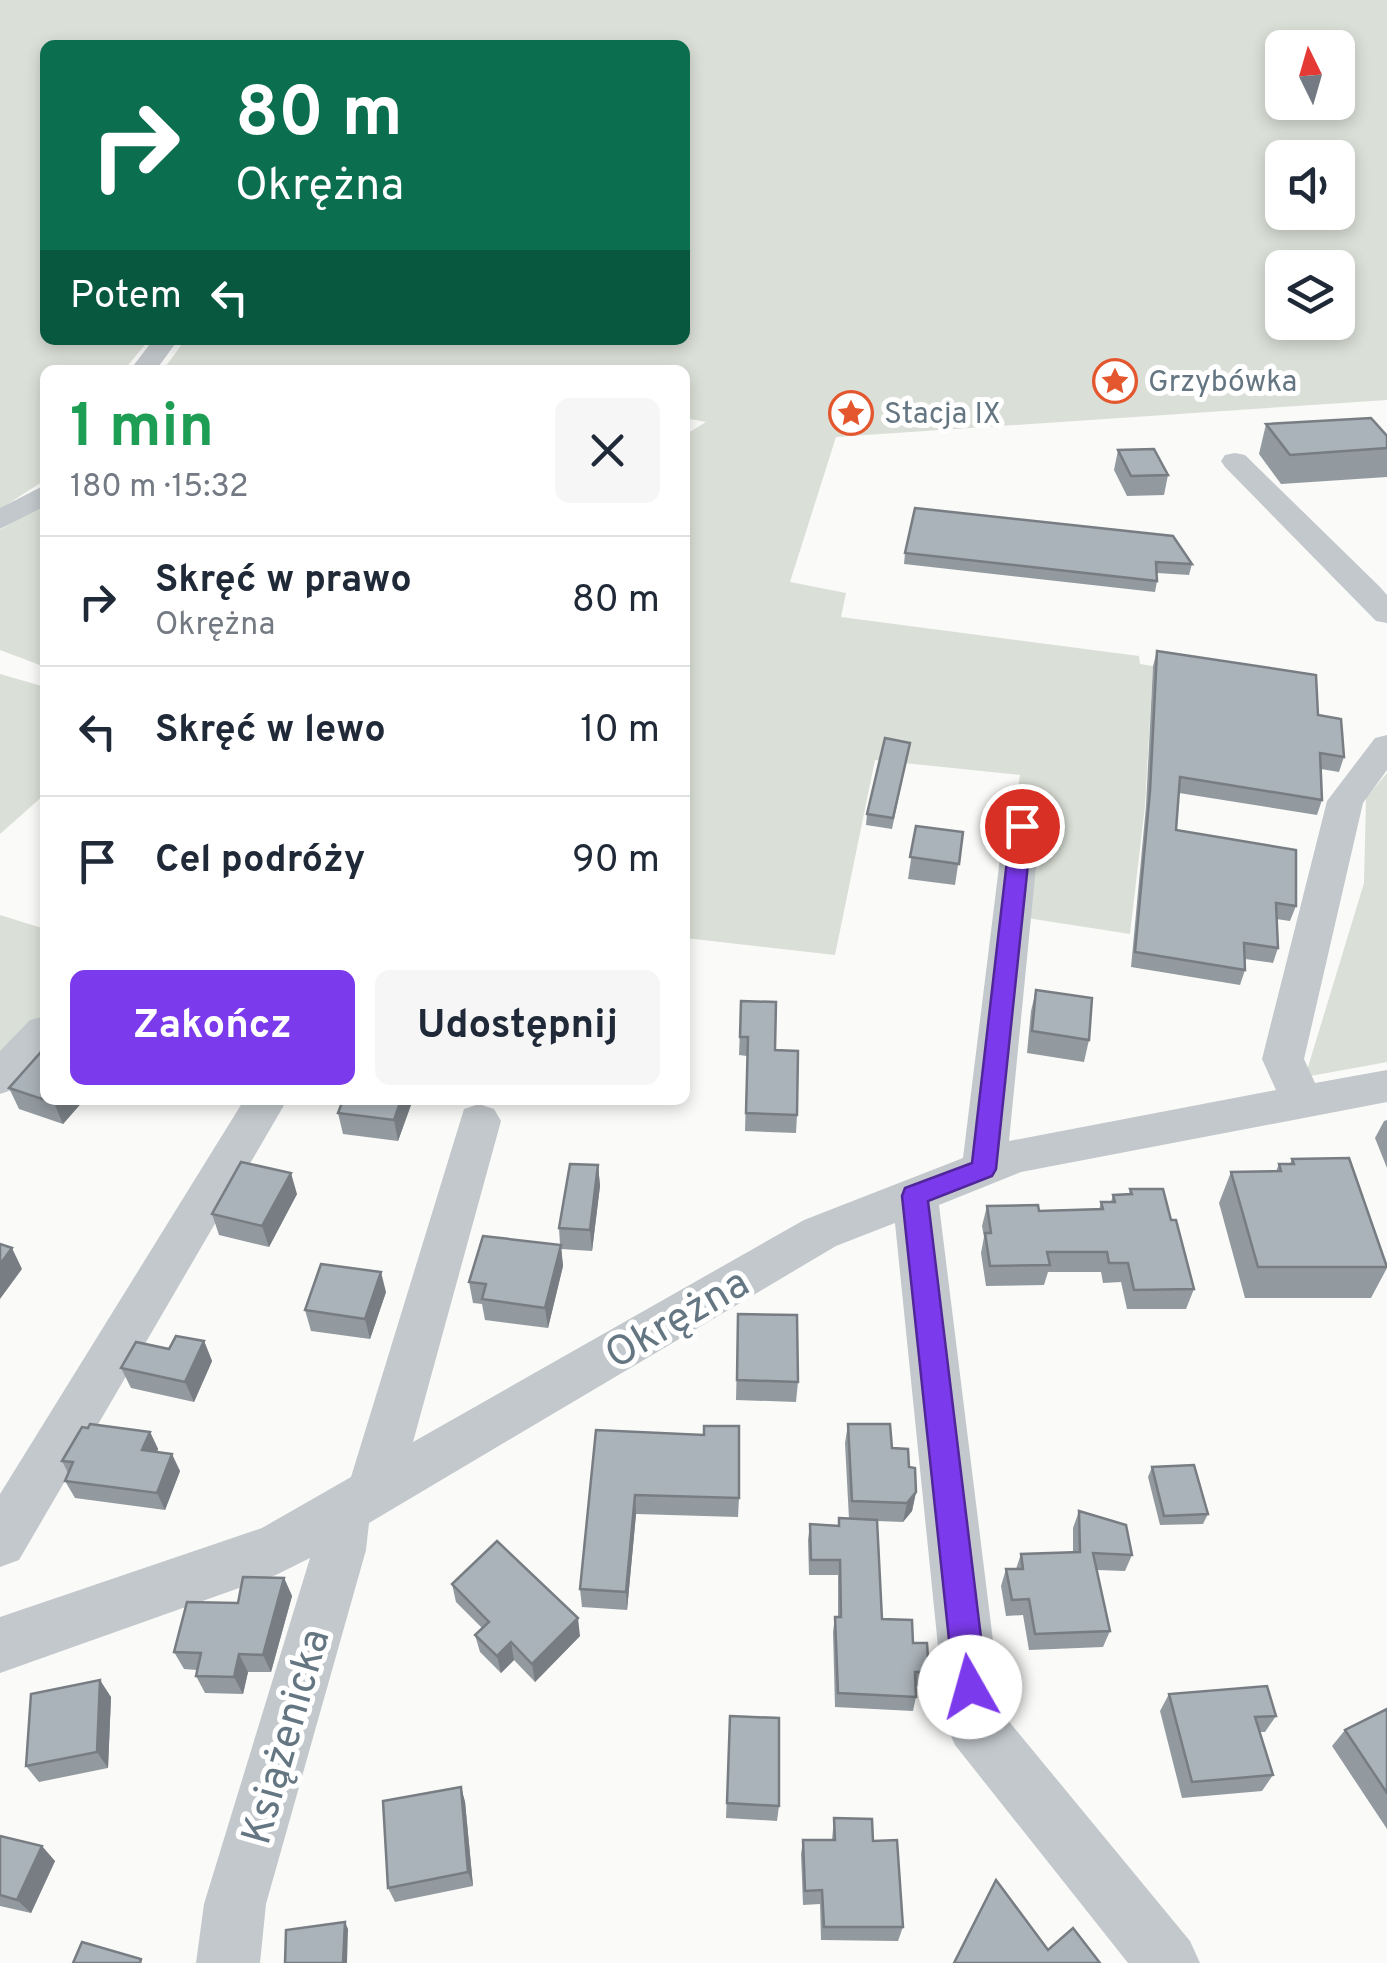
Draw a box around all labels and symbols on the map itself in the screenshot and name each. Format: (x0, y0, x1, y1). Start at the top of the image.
north arrow (1265, 30, 1355, 120)
place icon: Grzybówka (1092, 358, 1138, 404)
place label: Grzybówka (1148, 365, 1297, 402)
place icon: Stacja IX (828, 390, 874, 436)
place label: Stacja IX (884, 397, 1001, 434)
pin (980, 784, 1065, 869)
street label: Okrężna (597, 1258, 760, 1383)
street label: Książenicka (232, 1623, 344, 1851)
position arrow (918, 1635, 1022, 1739)

